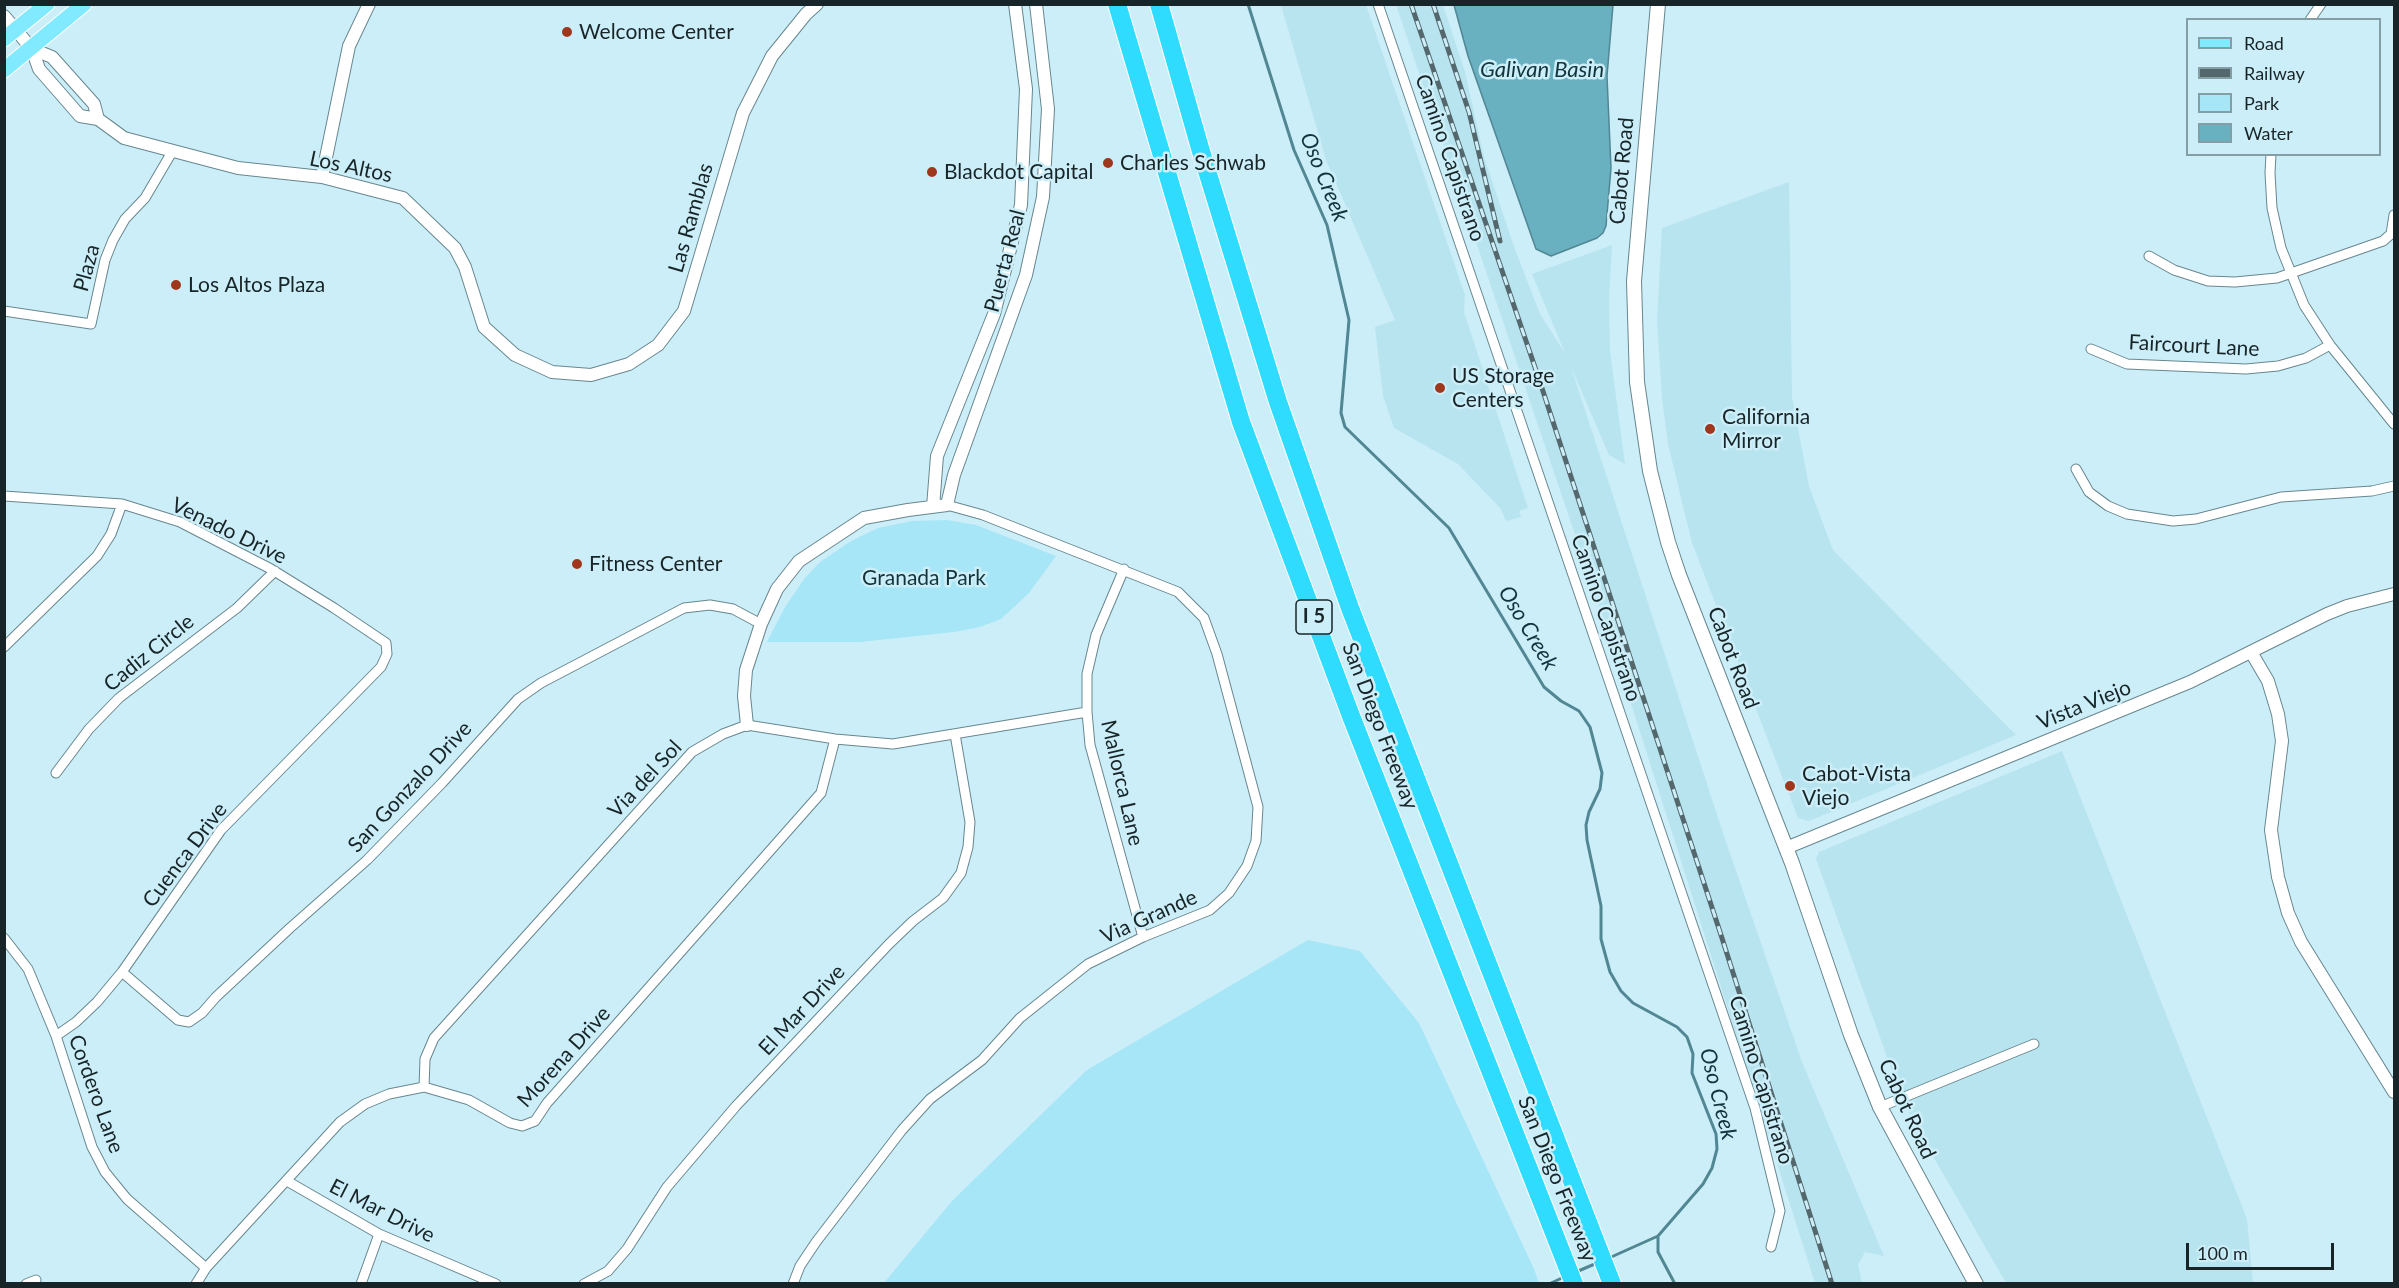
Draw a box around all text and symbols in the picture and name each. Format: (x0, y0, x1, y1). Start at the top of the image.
legend (2186, 18, 2381, 156)
place label: Welcome Center (579, 19, 734, 45)
marker: Welcome Center (560, 25, 574, 39)
text: Road (2244, 32, 2284, 54)
water label: Galivan Basin (1480, 57, 1604, 83)
text: Railway (2244, 62, 2305, 84)
street label: Camino Capistrano (1410, 71, 1490, 245)
text: Park (2244, 92, 2279, 114)
street label: Cabot Road (1605, 116, 1639, 226)
text: Water (2244, 122, 2293, 144)
water label: Oso Creek (1294, 129, 1354, 225)
street label: Los Altos (307, 146, 395, 188)
place label: Charles Schwab (1120, 150, 1266, 176)
marker: Charles Schwab (1101, 156, 1115, 170)
place label: Blackdot Capital (944, 159, 1093, 185)
street label: Las Ramblas (663, 160, 719, 276)
marker: Blackdot Capital (925, 165, 939, 179)
street label: Puerta Real (979, 207, 1031, 315)
street label: Plaza (69, 242, 105, 294)
place label: Los Altos Plaza (188, 272, 325, 298)
marker: Los Altos Plaza (169, 278, 183, 292)
street label: Faircourt Lane (2128, 330, 2260, 362)
place label: US Storage Centers (1452, 363, 1554, 413)
marker: US Storage Centers (1433, 381, 1447, 395)
place label: California Mirror (1722, 404, 1810, 454)
marker: California Mirror (1703, 422, 1717, 436)
street label: Venado Drive (167, 492, 291, 570)
street label: Camino Capistrano (1566, 531, 1646, 705)
place label: Fitness Center (589, 551, 722, 577)
marker: Fitness Center (570, 557, 584, 571)
park label: Granada Park (862, 565, 986, 591)
water label: Oso Creek (1493, 581, 1563, 675)
road number: I 5 (1296, 600, 1332, 634)
street label: Cabot Road (1702, 603, 1764, 713)
street label: Cadiz Circle (99, 609, 199, 697)
street label: San Diego Freeway (1337, 639, 1423, 813)
street label: Vista Viejo (2033, 675, 2135, 735)
street label: San Gonzalo Drive (343, 716, 477, 858)
street label: Mallorca Lane (1095, 718, 1149, 848)
street label: Via del Sol (603, 735, 687, 823)
place label: Cabot-Vista Viejo (1802, 761, 1911, 811)
marker: Cabot-Vista Viejo (1783, 779, 1797, 793)
street label: Cuenca Drive (138, 798, 232, 912)
street label: Via Grande (1097, 885, 1201, 949)
street label: El Mar Drive (754, 959, 850, 1061)
street label: Camino Capistrano (1723, 993, 1799, 1167)
street label: Morena Drive (512, 1001, 616, 1113)
street label: Cordero Lane (63, 1031, 129, 1157)
water label: Oso Creek (1694, 1045, 1742, 1143)
street label: Cabot Road (1873, 1055, 1941, 1163)
street label: San Diego Freeway (1512, 1093, 1602, 1265)
street label: El Mar Drive (325, 1174, 439, 1248)
scale bar (2189, 1231, 2338, 1269)
text: 100 m (2197, 1242, 2248, 1264)

